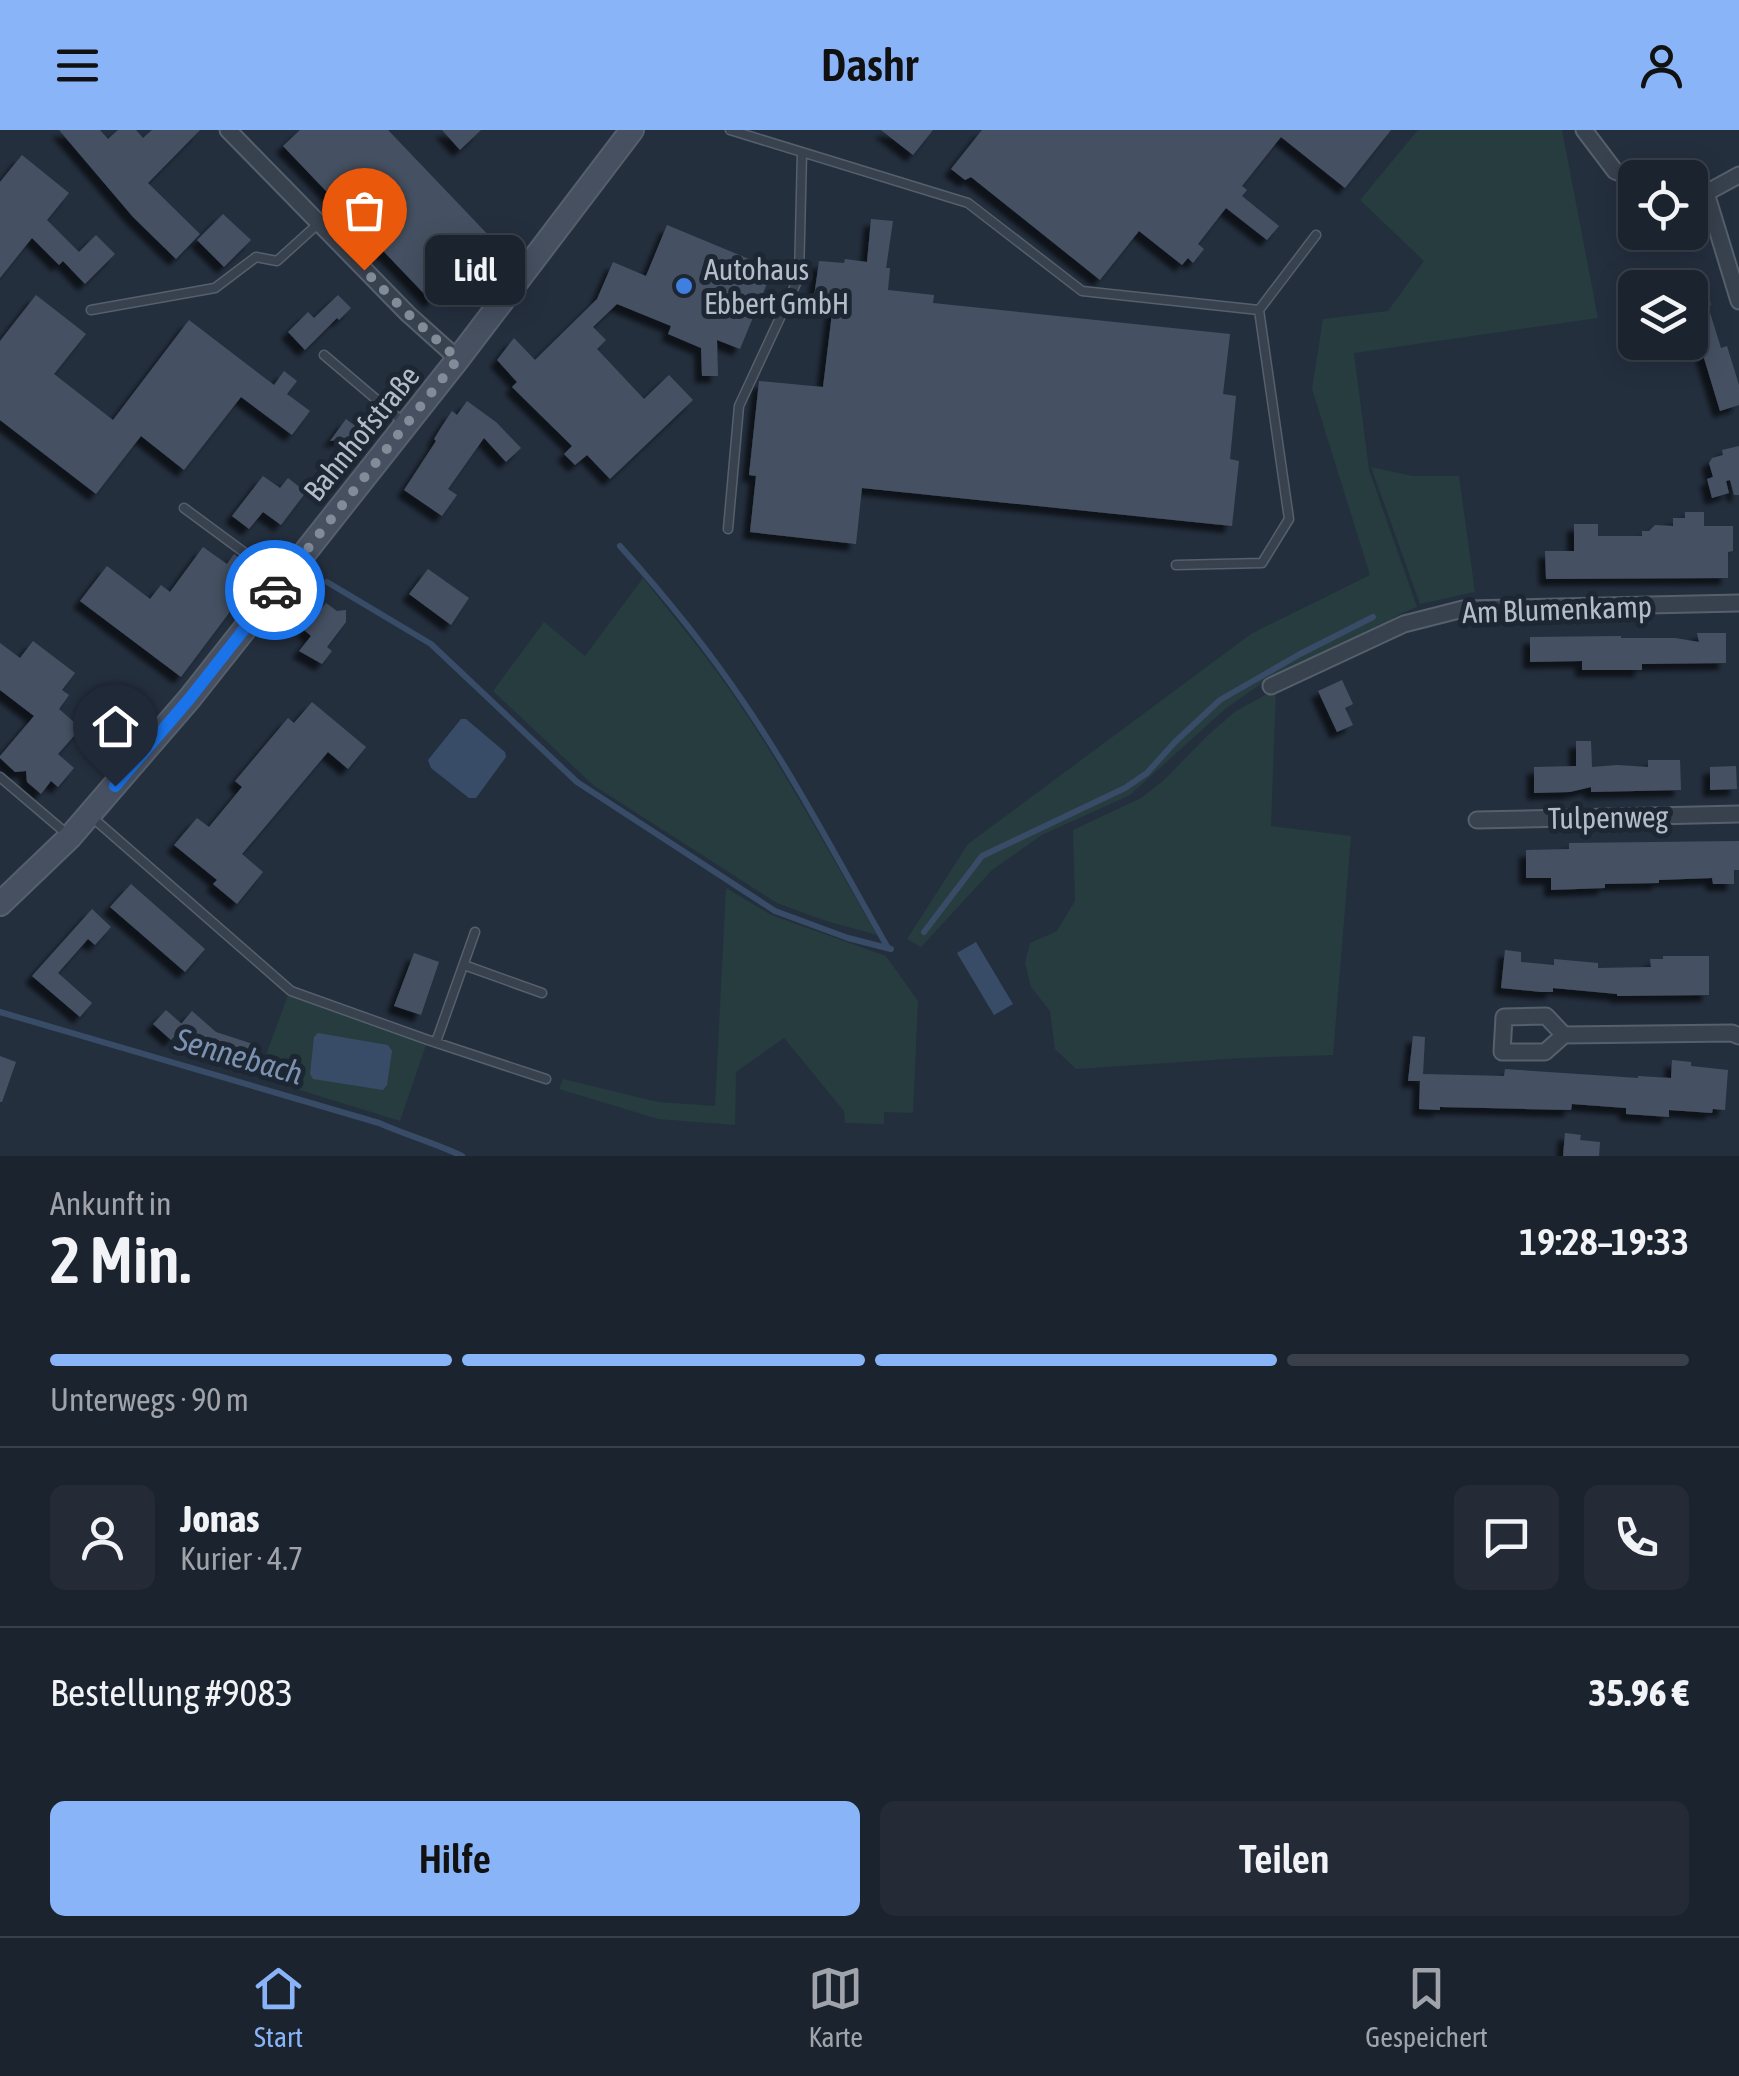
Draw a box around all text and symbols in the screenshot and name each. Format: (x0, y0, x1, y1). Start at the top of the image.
icon: menu (50, 38, 105, 93)
icon: person (1634, 38, 1689, 93)
text: Dashr (821, 39, 918, 91)
map controls (1618, 160, 1708, 360)
button: locate (1618, 160, 1708, 250)
pin (322, 168, 407, 271)
icon: bag (337, 183, 392, 238)
callout: Lidl (424, 235, 524, 305)
text: Lidl (453, 251, 497, 288)
place label: Autohaus Ebbert GmbH (704, 252, 849, 320)
button: layers (1618, 270, 1708, 360)
marker: Autohaus Ebbert GmbH (673, 275, 695, 297)
street label: Bahnhofstraße (296, 359, 426, 507)
courier (225, 540, 325, 640)
icon: car (248, 563, 303, 618)
street label: Am Blumenkamp (1462, 589, 1652, 629)
pin (73, 684, 158, 787)
icon: home (88, 699, 143, 754)
street label: Tulpenweg (1547, 799, 1669, 835)
water label: Sennebach (170, 1020, 307, 1092)
text: Ankunft in (50, 1185, 172, 1222)
text: 19:28–19:33 (1519, 1220, 1689, 1263)
text: 2 Min. (50, 1222, 191, 1297)
text: Unterwegs · 90 m (50, 1381, 249, 1418)
button: person (50, 1485, 155, 1590)
button: chat (1454, 1485, 1559, 1590)
button: phone (1584, 1485, 1689, 1590)
text: Jonas (180, 1497, 260, 1540)
text: Kurier · 4.7 (180, 1540, 303, 1577)
text: Bestellung #9083 (50, 1671, 293, 1714)
text: 35.96 € (1588, 1671, 1689, 1714)
button: Hilfe (50, 1801, 860, 1916)
button: Teilen (880, 1801, 1689, 1916)
tab: Start (251, 1961, 306, 2053)
tab: Karte (808, 1961, 863, 2053)
tab: Gespeichert (1365, 1961, 1488, 2053)

